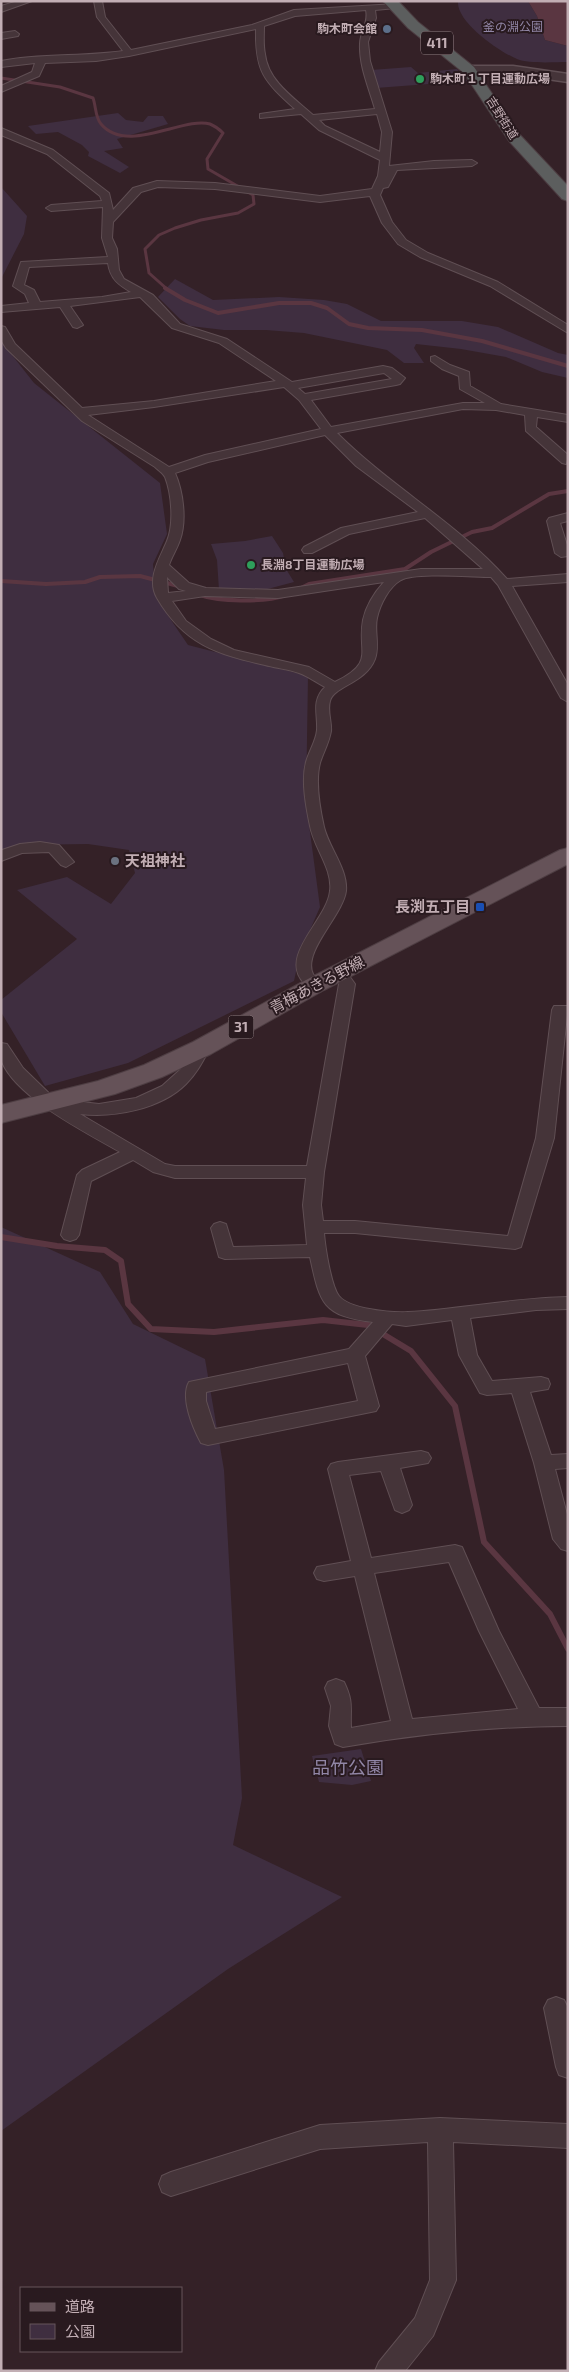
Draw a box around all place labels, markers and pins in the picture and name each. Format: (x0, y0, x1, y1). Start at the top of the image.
place label: 駒木町会館 (317, 21, 377, 35)
marker: 駒木町会館 (381, 23, 393, 35)
place label: 駒木町１丁目運動広場 (430, 71, 550, 85)
marker: 駒木町１丁目運動広場 (414, 73, 426, 85)
place label: 長淵8丁目運動広場 (261, 557, 364, 571)
marker: 長淵8丁目運動広場 (245, 559, 257, 571)
place label: 天祖神社 (125, 851, 185, 869)
marker: 天祖神社 (109, 855, 121, 867)
place label: 長渕五丁目 (395, 897, 470, 915)
marker: 長渕五丁目 (474, 901, 486, 913)

